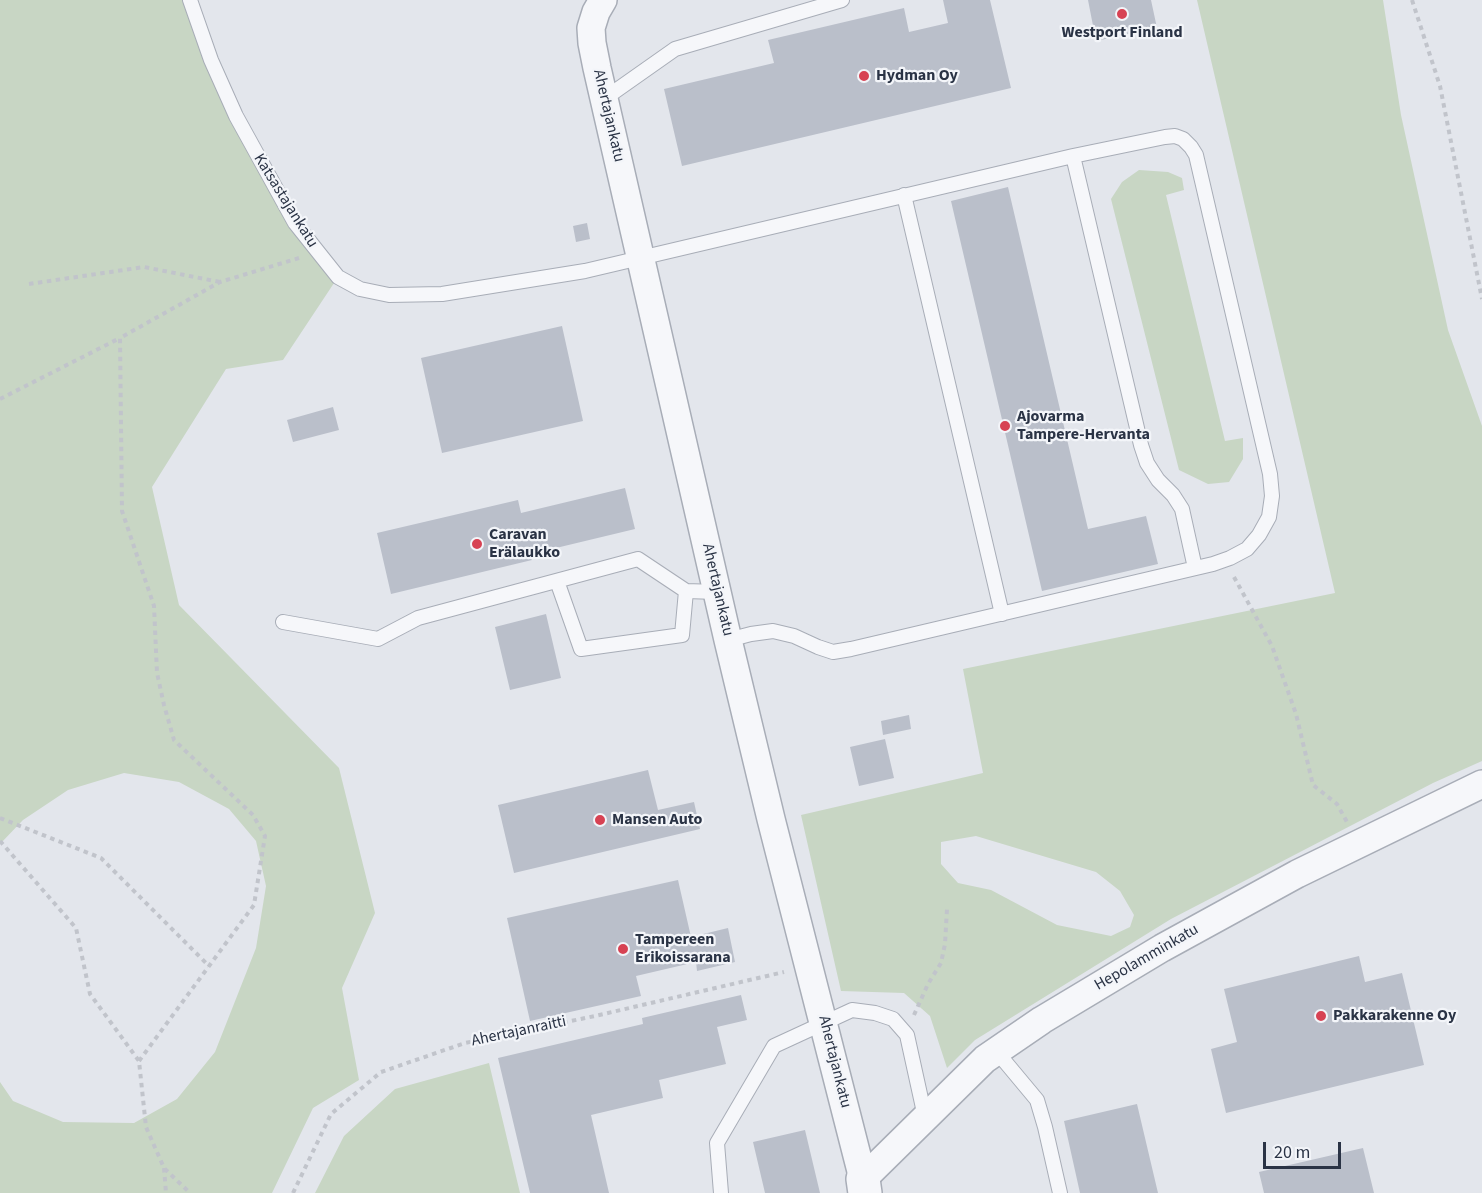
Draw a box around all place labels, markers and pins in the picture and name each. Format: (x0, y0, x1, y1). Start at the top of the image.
marker: Westport Finland (1115, 7, 1129, 21)
place label: Westport Finland (1061, 23, 1183, 43)
place label: Hydman Oy (876, 66, 958, 86)
marker: Hydman Oy (857, 69, 871, 83)
place label: Ajovarma Tampere-Hervanta (1017, 407, 1150, 445)
marker: Ajovarma Tampere-Hervanta (998, 419, 1012, 433)
place label: Caravan Erälaukko (489, 525, 560, 563)
marker: Caravan Erälaukko (470, 537, 484, 551)
place label: Mansen Auto (612, 810, 702, 830)
marker: Mansen Auto (593, 813, 607, 827)
place label: Tampereen Erikoissarana (635, 930, 731, 968)
marker: Tampereen Erikoissarana (616, 942, 630, 956)
place label: Pakkarakenne Oy (1333, 1006, 1456, 1026)
marker: Pakkarakenne Oy (1314, 1009, 1328, 1023)

